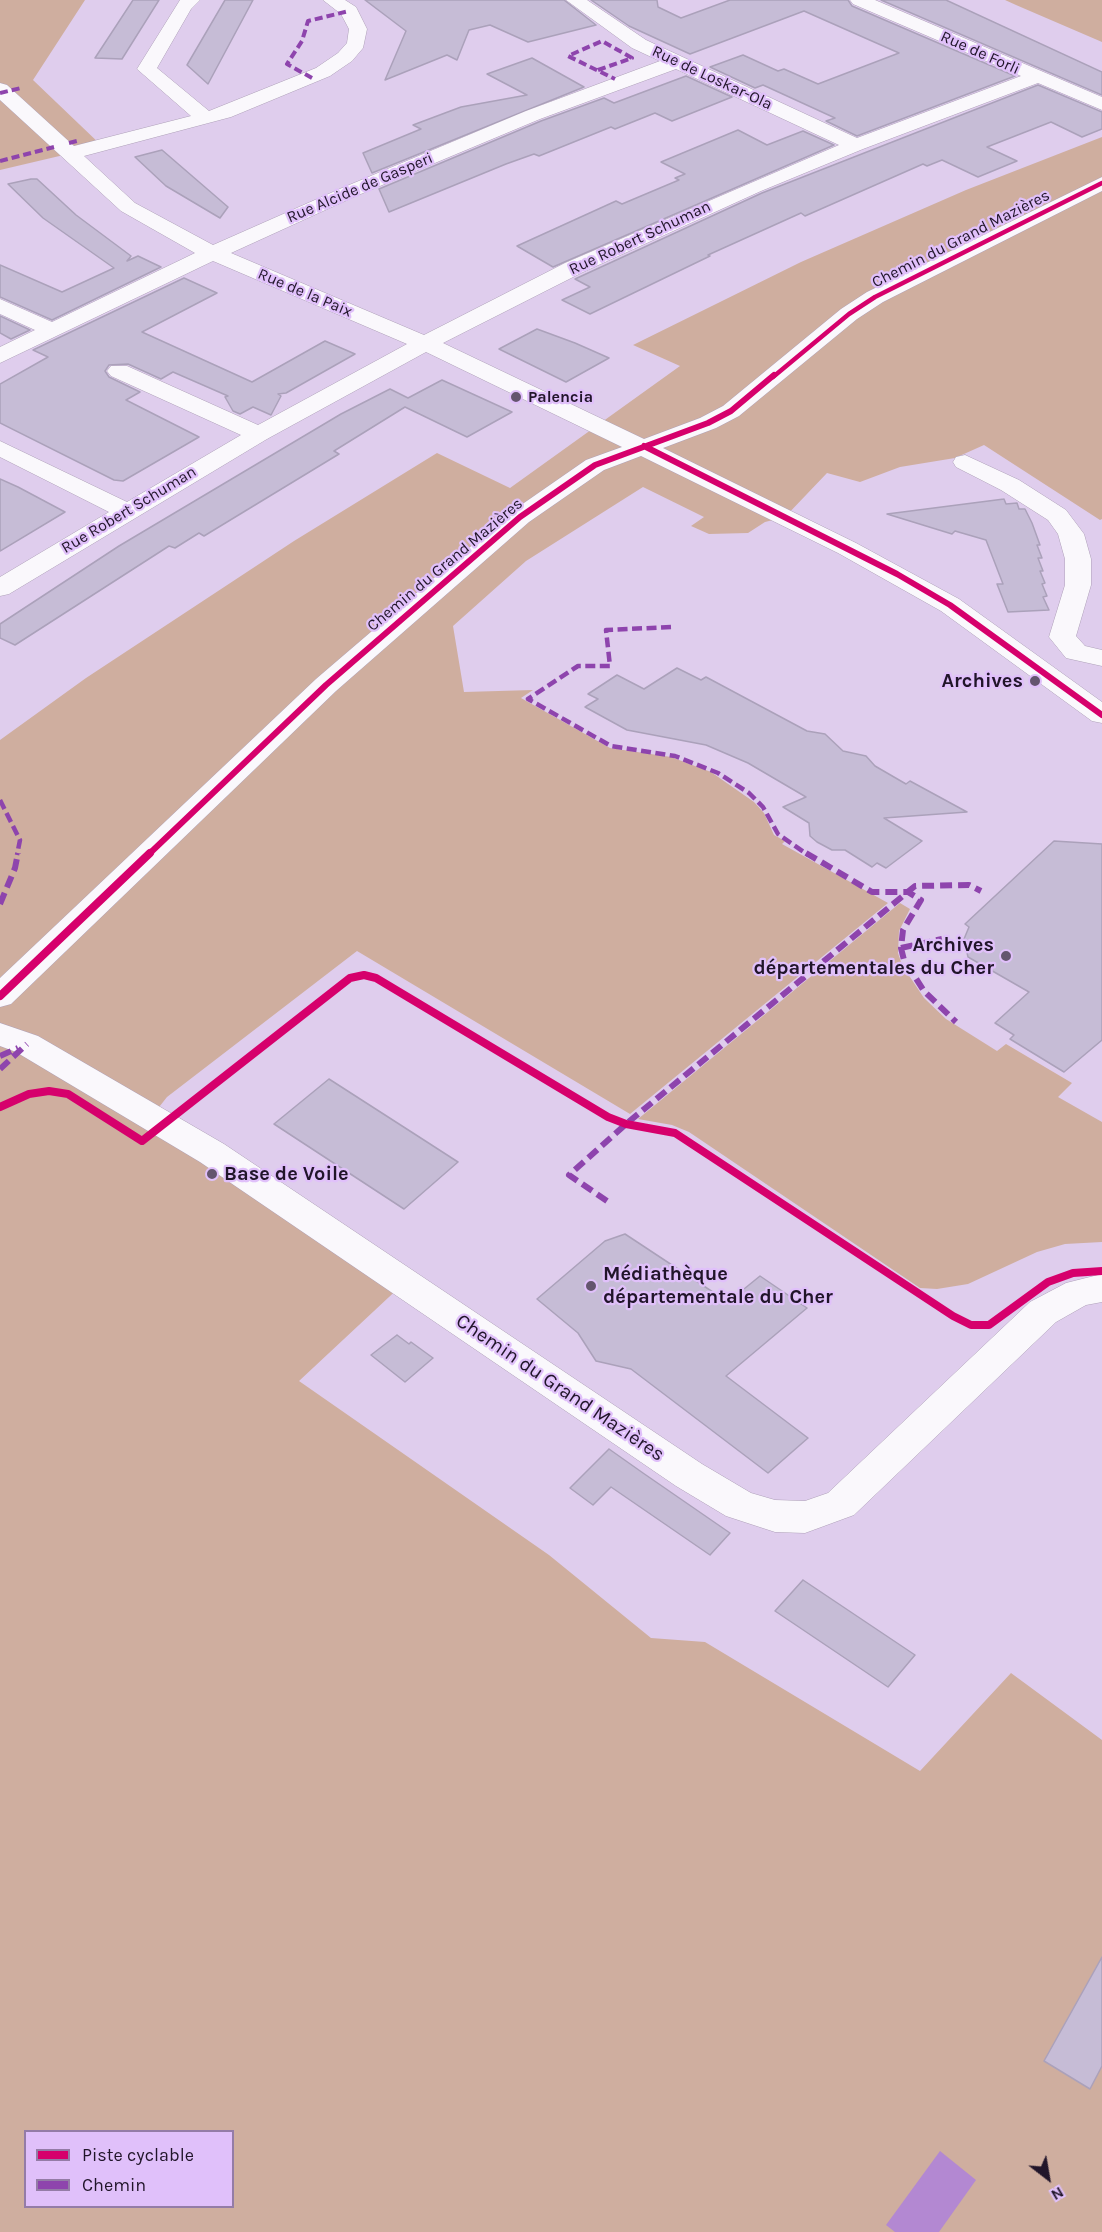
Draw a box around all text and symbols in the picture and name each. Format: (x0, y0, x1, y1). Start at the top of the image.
street label: Rue de Forli (937, 27, 1023, 79)
street label: Rue de Loskar-Ola (649, 42, 775, 114)
street label: Rue Alcide de Gasperi (284, 149, 436, 227)
street label: Chemin du Grand Mazières (869, 186, 1053, 292)
street label: Rue Robert Schuman (566, 197, 714, 279)
street label: Rue de la Paix (255, 264, 355, 322)
place label: Palencia (528, 387, 593, 407)
marker: Palencia (509, 390, 523, 404)
street label: Rue Robert Schuman (58, 462, 200, 558)
street label: Chemin du Grand Mazières (363, 494, 527, 636)
place label: Archives (942, 669, 1023, 693)
marker: Archives (1028, 674, 1042, 688)
place label: Archives départementales du Cher (753, 933, 994, 980)
marker: Archives départementales du Cher (999, 949, 1013, 963)
place label: Base de Voile (224, 1162, 349, 1186)
marker: Base de Voile (205, 1167, 219, 1181)
place label: Médiathèque départementale du Cher (603, 1262, 833, 1309)
marker: Médiathèque départementale du Cher (584, 1279, 598, 1293)
street label: Chemin du Grand Mazières (451, 1309, 669, 1467)
legend (24, 2130, 234, 2208)
text: Piste cyclable (82, 2144, 194, 2166)
north arrow (1018, 2148, 1078, 2208)
text: Chemin (82, 2174, 146, 2196)
text: N (1048, 2183, 1067, 2205)

